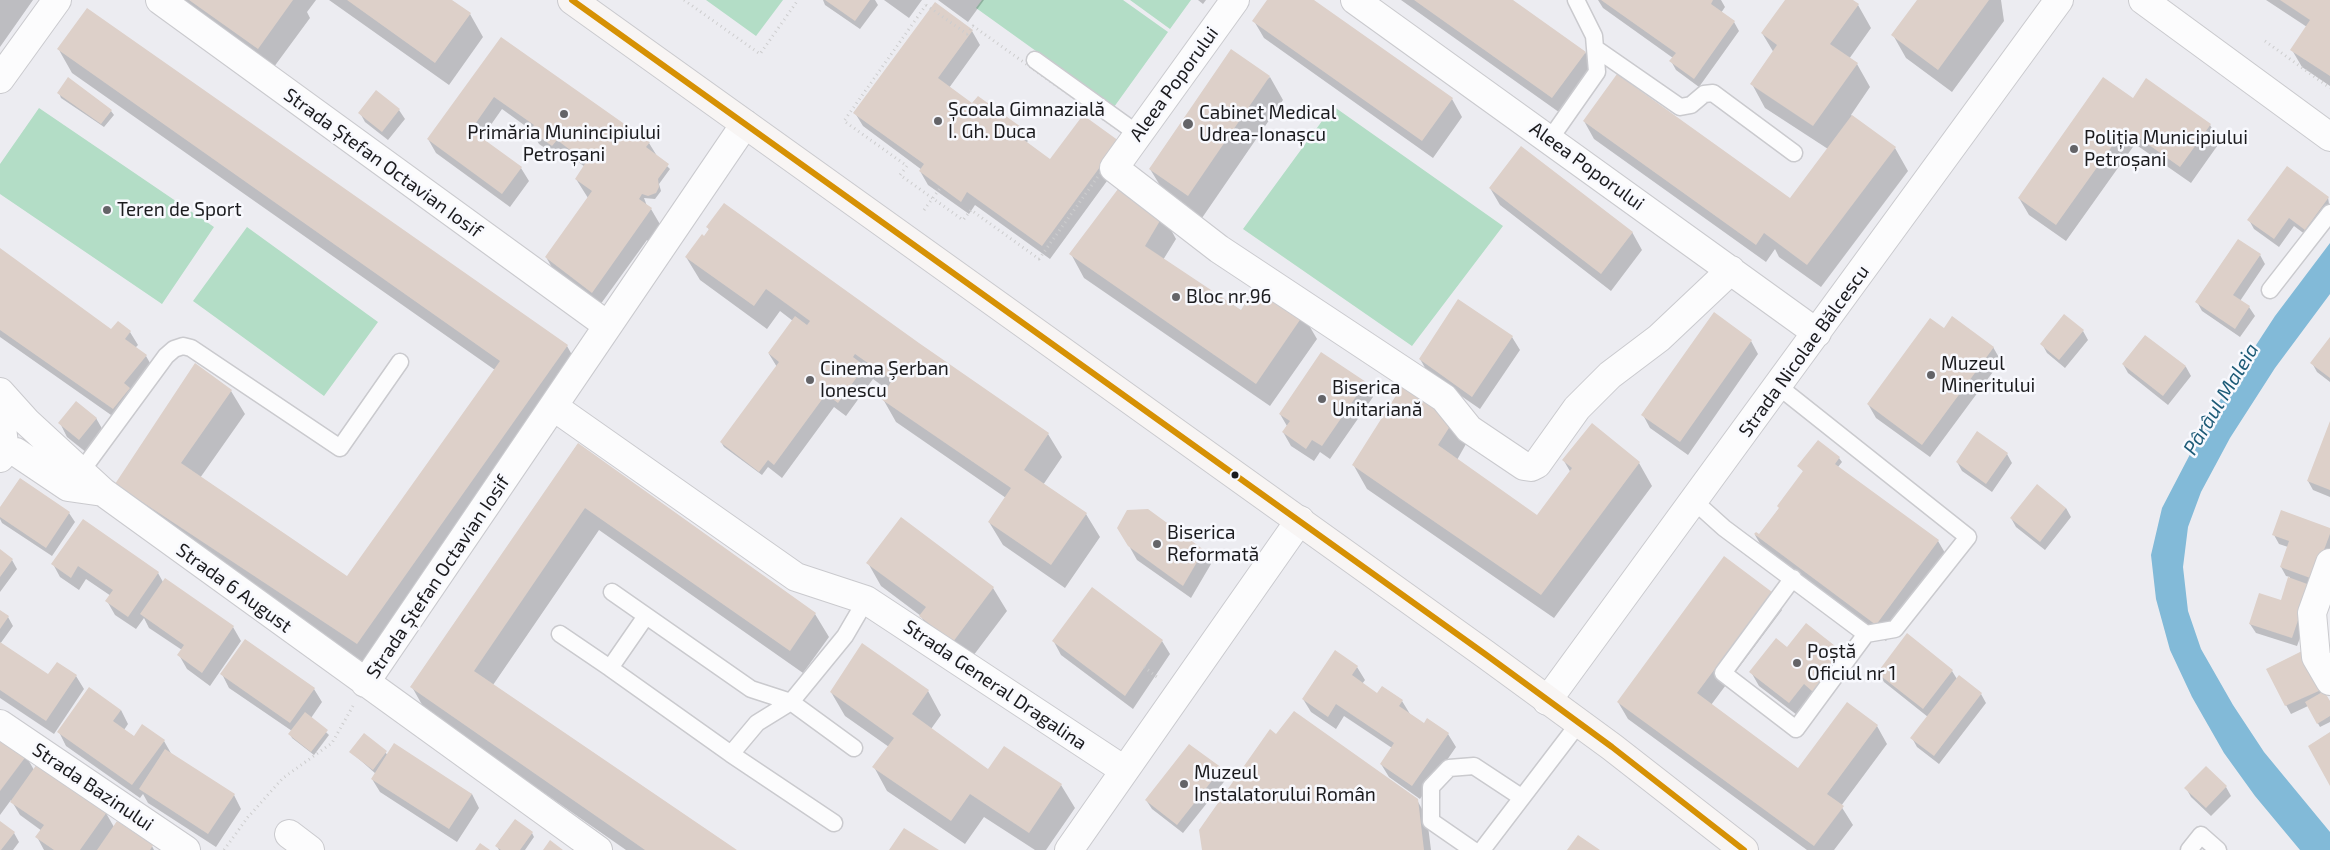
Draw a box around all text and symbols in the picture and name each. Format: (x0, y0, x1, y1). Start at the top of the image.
street label: Aleea Poporului (1125, 22, 1223, 146)
street label: Strada Ștefan Octavian Iosif (279, 83, 487, 243)
place label: Școala Gimnazială I. Gh. Duca (948, 99, 1105, 143)
place label: Cabinet Medical Udrea-Ionașcu (1199, 102, 1336, 146)
marker: Primăria Munincipiului Petroșani (558, 108, 570, 120)
marker: Școala Gimnazială I. Gh. Duca (932, 115, 944, 127)
marker: Cabinet Medical Udrea-Ionașcu (1181, 117, 1195, 131)
street label: Aleea Poporului (1525, 117, 1649, 215)
place label: Primăria Munincipiului Petroșani (467, 122, 661, 166)
place label: Poliția Municipiului Petroșani (2084, 127, 2248, 171)
marker: Poliția Municipiului Petroșani (2068, 143, 2080, 155)
place label: Teren de Sport (117, 199, 242, 221)
marker: Teren de Sport (101, 204, 113, 216)
street label: Strada Nicolae Bălcescu (1734, 261, 1874, 441)
place label: Bloc nr.96 (1186, 286, 1271, 308)
marker: Bloc nr.96 (1170, 291, 1182, 303)
water label: Pârâul Maleia (2178, 339, 2264, 459)
place label: Muzeul Mineritului (1941, 353, 2035, 397)
place label: Cinema Şerban Ionescu (820, 358, 949, 402)
marker: Muzeul Mineritului (1925, 369, 1937, 381)
marker: Cinema Şerban Ionescu (804, 374, 816, 386)
place label: Biserica Unitariană (1332, 377, 1422, 421)
marker: Biserica Unitariană (1316, 393, 1328, 405)
unlabelled marker (1230, 470, 1240, 480)
street label: Strada Ștefan Octavian Iosif (362, 471, 514, 683)
place label: Biserica Reformată (1167, 522, 1259, 566)
street label: Strada 6 August (172, 538, 296, 638)
marker: Biserica Reformată (1151, 538, 1163, 550)
street label: Strada General Dragalina (899, 615, 1091, 755)
place label: Poștă Oficiul nr 1 (1807, 641, 1896, 685)
marker: Poștă Oficiul nr 1 (1791, 657, 1803, 669)
street label: Strada Bazinului (28, 738, 158, 836)
place label: Muzeul Instalatorului Român (1194, 762, 1376, 806)
marker: Muzeul Instalatorului Român (1178, 778, 1190, 790)

